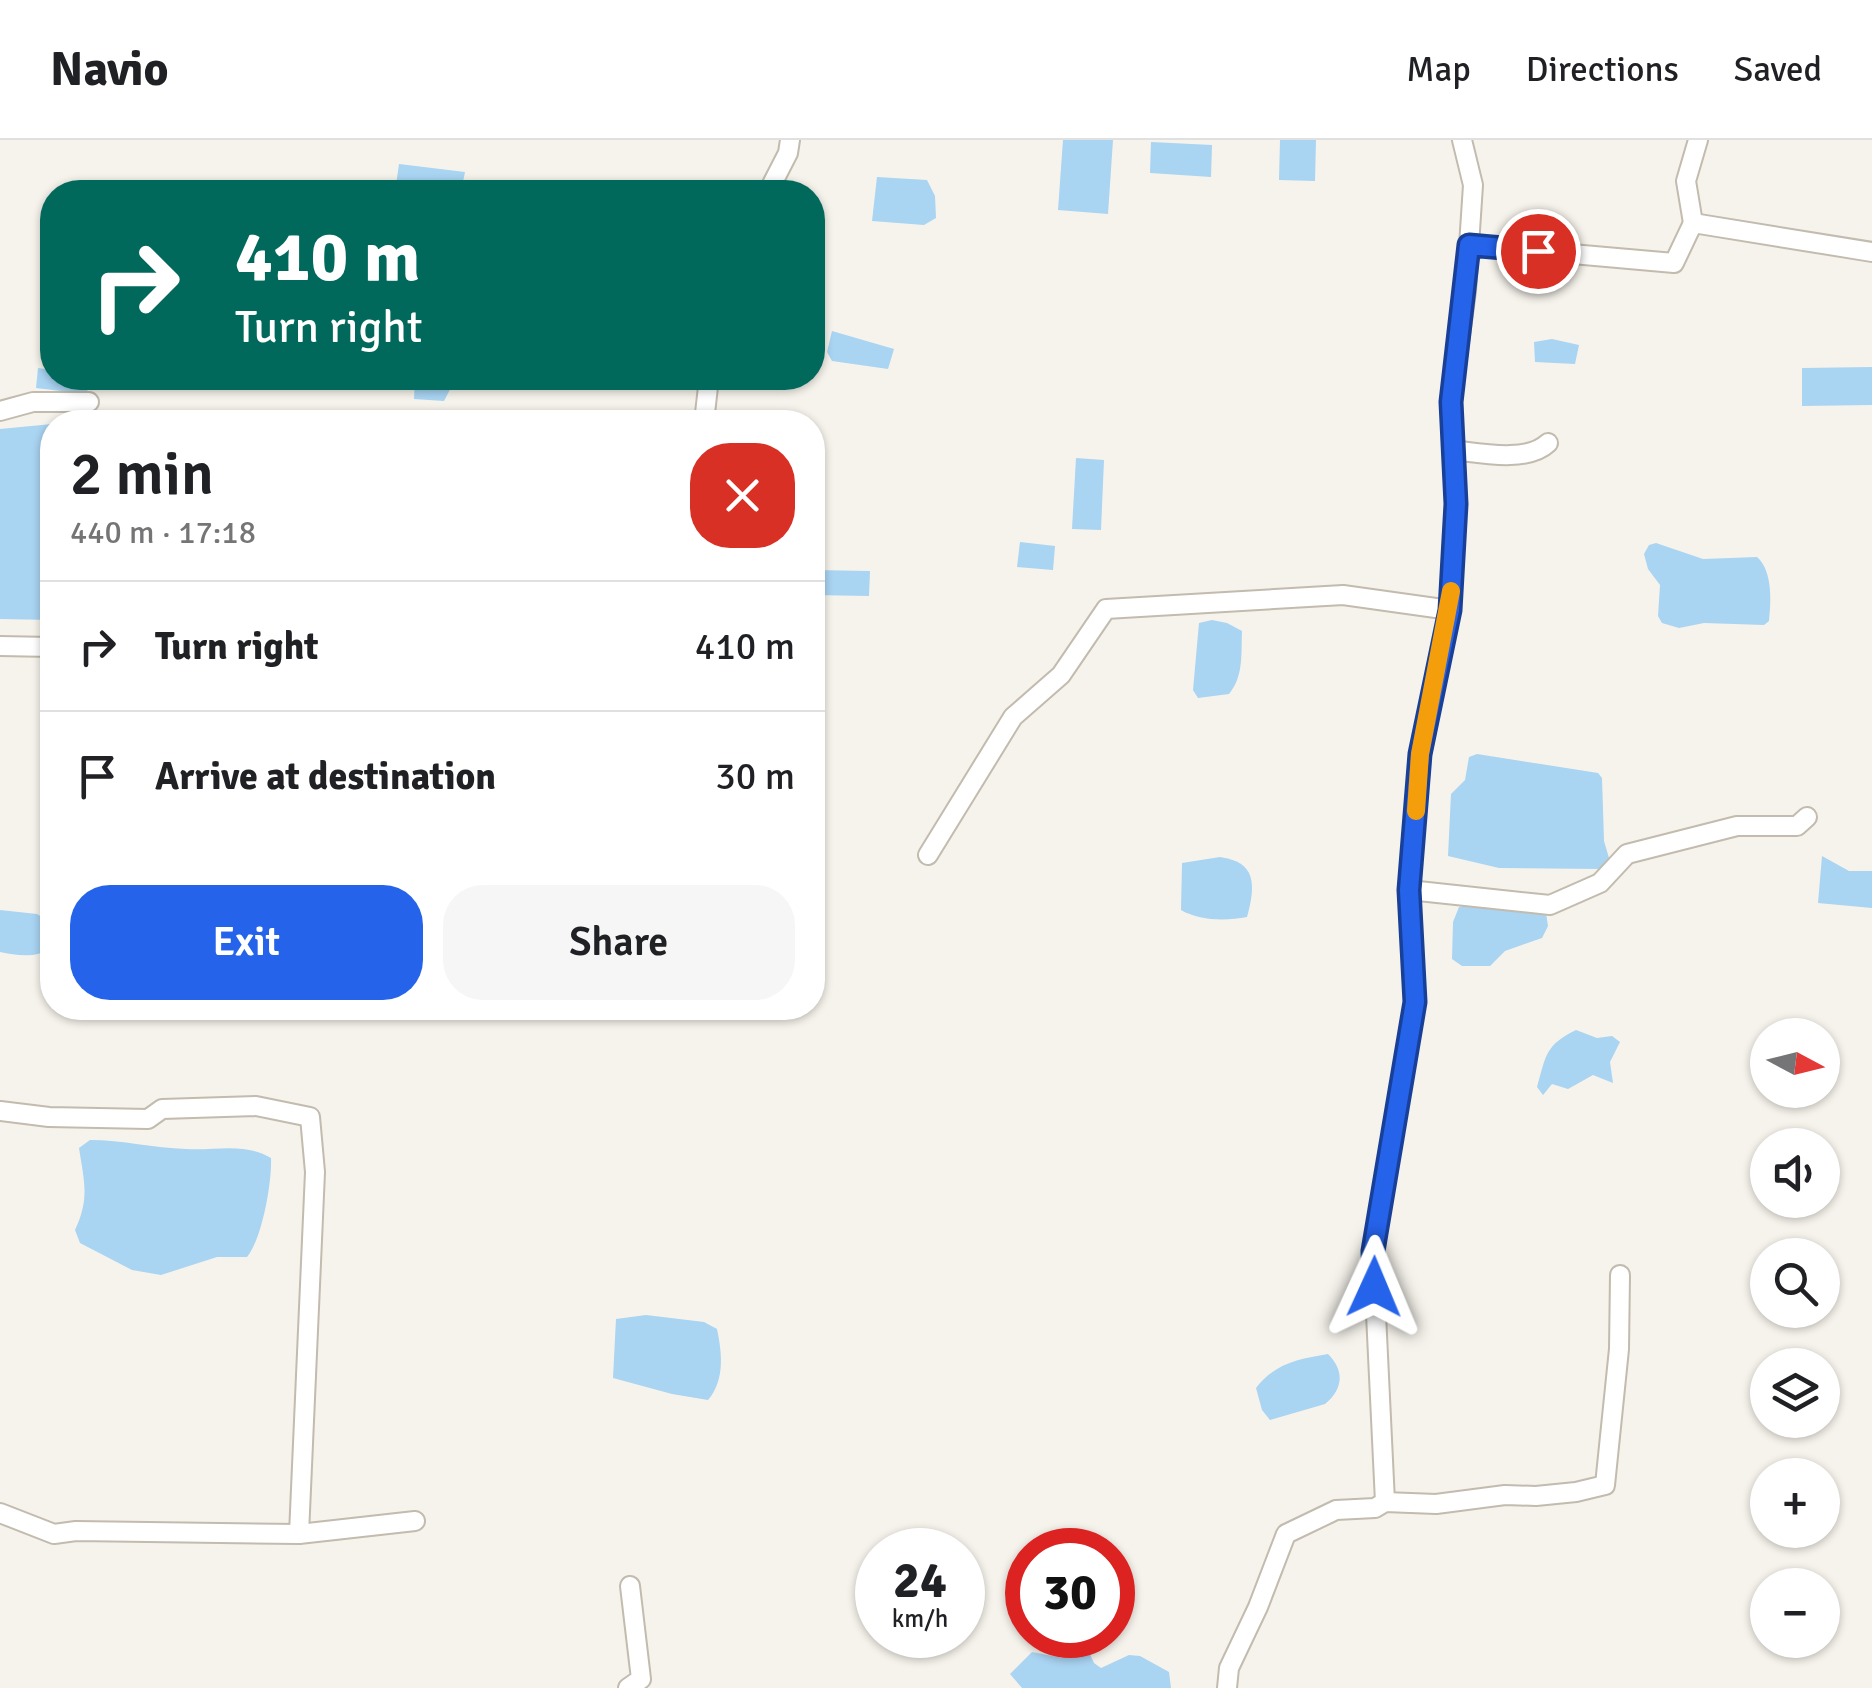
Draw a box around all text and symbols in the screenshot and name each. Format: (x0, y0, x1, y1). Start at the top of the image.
text: Navio (50, 40, 169, 99)
text: Map (1406, 48, 1471, 91)
text: Directions (1526, 48, 1679, 91)
text: Saved (1734, 48, 1822, 91)
pin (1496, 209, 1581, 294)
text: 410 m (235, 214, 420, 300)
icon: right (70, 220, 200, 350)
icon: arrive (1511, 224, 1566, 279)
text: Turn right (235, 300, 423, 355)
text: 2 min (70, 438, 214, 512)
button: close (690, 443, 795, 548)
text: 440 m · 17:18 (70, 513, 256, 552)
icon: right (70, 619, 125, 674)
text: Turn right (155, 623, 319, 670)
text: 410 m (695, 623, 795, 670)
icon: arrive (70, 749, 125, 804)
text: Arrive at destination (155, 753, 496, 800)
text: 30 m (715, 753, 795, 800)
button: Exit (70, 885, 423, 1000)
button: Share (443, 885, 795, 1000)
north arrow (1750, 1018, 1840, 1108)
map controls (1750, 1018, 1840, 1658)
button: sound (1750, 1128, 1840, 1218)
position arrow (1322, 1235, 1426, 1339)
button: search (1750, 1238, 1840, 1328)
button: layers (1750, 1348, 1840, 1438)
button: + (1750, 1458, 1840, 1548)
speed limit sign: 30 (1005, 1528, 1135, 1658)
text: 24 (893, 1550, 947, 1612)
button: − (1750, 1568, 1840, 1658)
text: km/h (892, 1603, 948, 1634)

